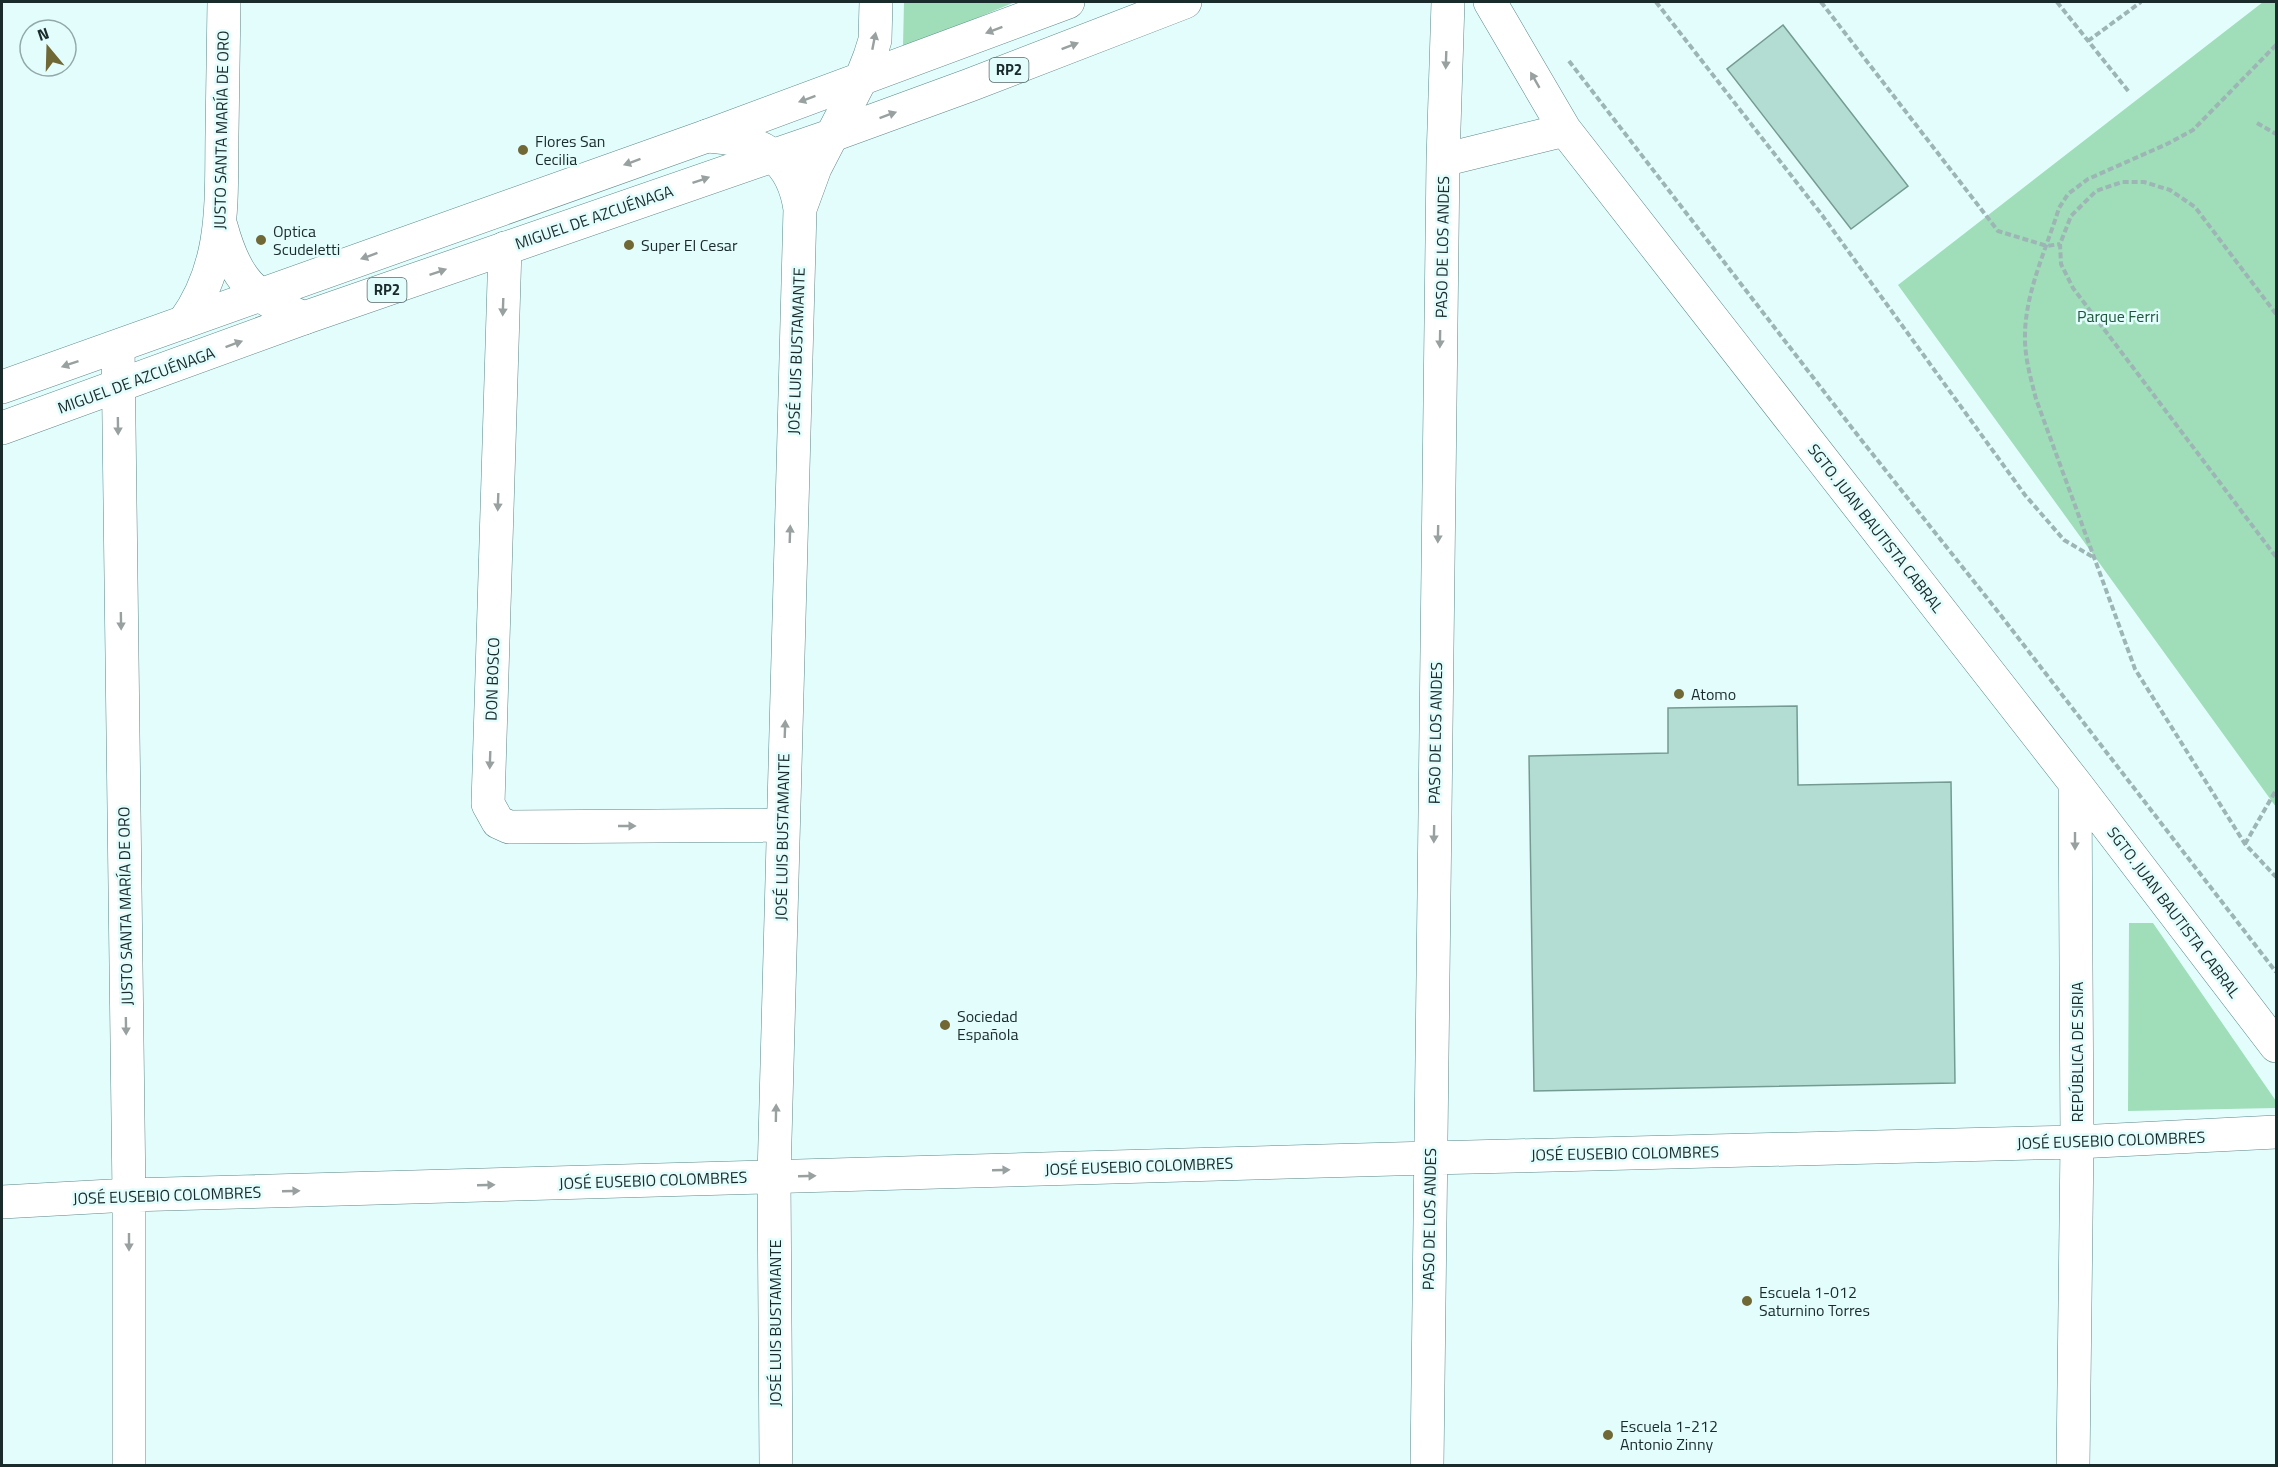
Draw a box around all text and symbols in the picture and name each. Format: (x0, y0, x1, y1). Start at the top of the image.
north arrow (18, 18, 78, 78)
text: N (34, 21, 52, 47)
one-way arrow (984, 25, 1002, 35)
street label: JUSTO SANTA MARÍA DE ORO (207, 30, 235, 230)
one-way arrow (870, 31, 879, 50)
one-way arrow (1061, 41, 1079, 50)
one-way arrow (1441, 50, 1451, 69)
road number: RP2 (990, 58, 1028, 82)
one-way arrow (1530, 72, 1541, 88)
one-way arrow (797, 94, 815, 104)
one-way arrow (879, 110, 897, 120)
place label: Flores San Cecilia (535, 129, 605, 171)
marker: Flores San Cecilia (516, 143, 530, 157)
one-way arrow (623, 158, 641, 168)
one-way arrow (692, 175, 710, 185)
street label: PASO DE LOS ANDES (1429, 176, 1455, 318)
street label: MIGUEL DE AZCUÉNAGA (512, 179, 677, 255)
place label: Optica Scudeletti (273, 219, 340, 261)
marker: Optica Scudeletti (254, 233, 268, 247)
place label: Super El Cesar (641, 233, 738, 257)
marker: Super El Cesar (622, 238, 636, 252)
one-way arrow (360, 252, 378, 262)
one-way arrow (429, 266, 447, 276)
street label: JOSÉ LUIS BUSTAMANTE (781, 267, 811, 435)
road number: RP2 (368, 278, 406, 302)
one-way arrow (499, 297, 508, 316)
park label: Parque Ferri (2077, 304, 2159, 328)
one-way arrow (1436, 329, 1445, 348)
one-way arrow (225, 339, 243, 348)
street label: MIGUEL DE AZCUÉNAGA (54, 340, 218, 420)
one-way arrow (60, 359, 78, 369)
one-way arrow (113, 417, 123, 436)
street label: SGTO. JUAN BAUTISTA CABRAL (1802, 438, 1950, 618)
one-way arrow (493, 492, 502, 511)
one-way arrow (1433, 524, 1443, 543)
one-way arrow (786, 525, 795, 544)
one-way arrow (116, 612, 126, 631)
street label: DON BOSCO (479, 637, 505, 721)
street label: PASO DE LOS ANDES (1422, 662, 1448, 804)
place label: Atomo (1691, 682, 1736, 706)
marker: Atomo (1672, 687, 1686, 701)
one-way arrow (780, 720, 789, 739)
one-way arrow (485, 750, 494, 769)
street label: JOSÉ LUIS BUSTAMANTE (769, 753, 795, 921)
street label: JUSTO SANTA MARÍA DE ORO (111, 806, 139, 1006)
one-way arrow (618, 821, 637, 831)
street label: SGTO. JUAN BAUTISTA CABRAL (2102, 821, 2247, 1003)
one-way arrow (1429, 824, 1439, 843)
one-way arrow (2071, 832, 2080, 851)
street label: REPÚBLICA DE SIRIA (2065, 981, 2089, 1122)
place label: Sociedad Española (957, 1004, 1019, 1046)
one-way arrow (121, 1017, 131, 1036)
marker: Sociedad Española (938, 1018, 952, 1032)
one-way arrow (771, 1104, 780, 1123)
street label: JOSÉ EUSEBIO COLOMBRES (2016, 1125, 2206, 1155)
street label: JOSÉ EUSEBIO COLOMBRES (1531, 1139, 1719, 1167)
street label: PASO DE LOS ANDES (1416, 1148, 1442, 1290)
street label: JOSÉ EUSEBIO COLOMBRES (1044, 1151, 1234, 1181)
street label: JOSÉ EUSEBIO COLOMBRES (558, 1165, 748, 1195)
one-way arrow (992, 1166, 1011, 1175)
one-way arrow (797, 1171, 816, 1181)
street label: JOSÉ EUSEBIO COLOMBRES (72, 1180, 262, 1210)
one-way arrow (476, 1180, 495, 1190)
one-way arrow (281, 1186, 300, 1195)
one-way arrow (124, 1233, 134, 1252)
street label: JOSÉ LUIS BUSTAMANTE (763, 1239, 787, 1407)
place label: Escuela 1-012 Saturnino Torres (1759, 1280, 1870, 1322)
marker: Escuela 1-012 Saturnino Torres (1740, 1294, 1754, 1308)
place label: Escuela 1-212 Antonio Zinny (1620, 1414, 1718, 1456)
marker: Escuela 1-212 Antonio Zinny (1601, 1428, 1615, 1442)

